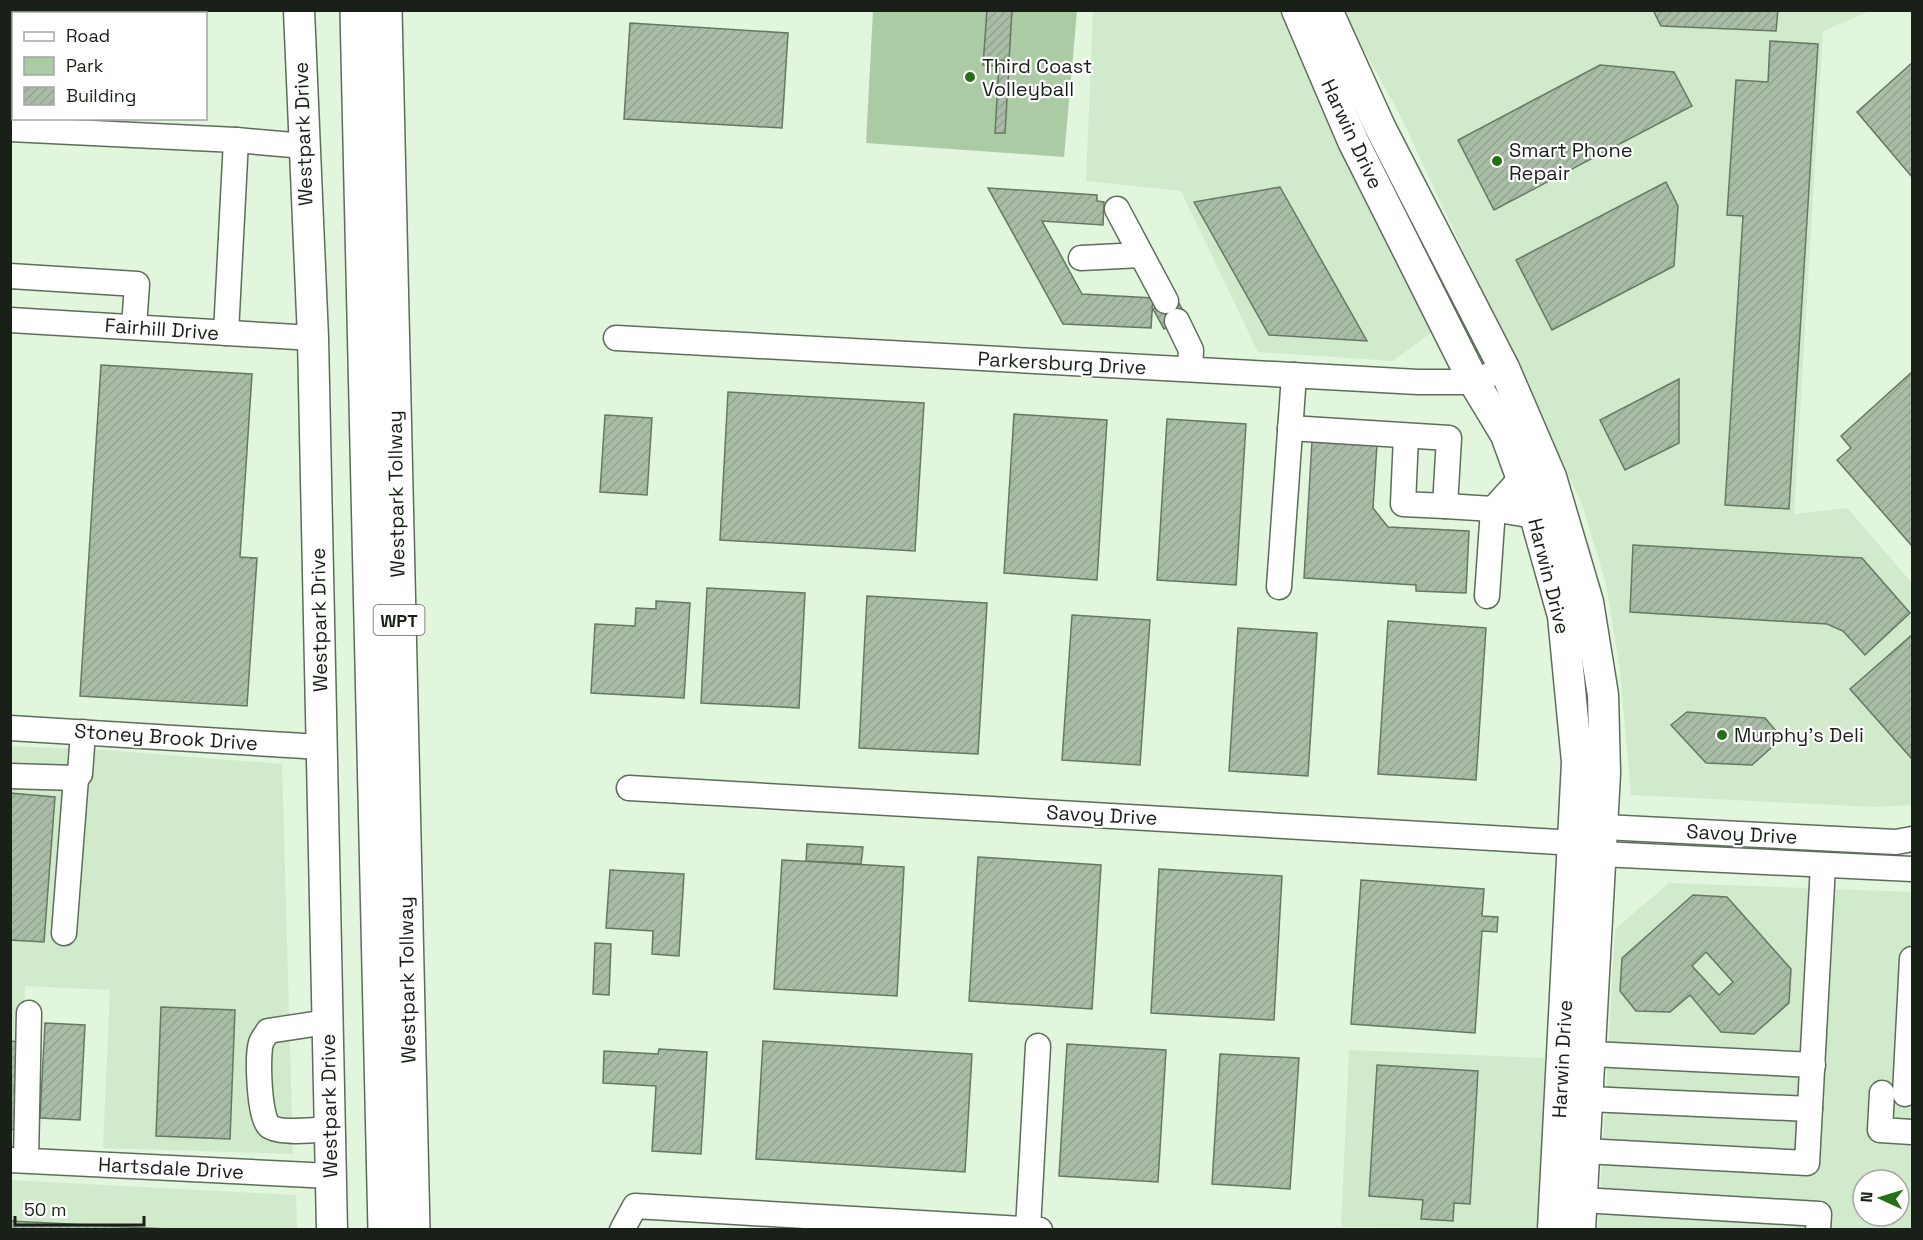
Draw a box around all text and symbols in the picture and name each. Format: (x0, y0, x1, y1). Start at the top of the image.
legend (12, 12, 207, 120)
text: Road (66, 24, 110, 47)
place label: Third Coast Volleyball (982, 53, 1092, 102)
text: Park (66, 54, 104, 77)
street label: Westpark Drive (287, 61, 319, 207)
marker: Third Coast Volleyball (963, 70, 977, 84)
street label: Harwin Drive (1315, 75, 1389, 193)
text: Building (66, 84, 136, 107)
place label: Smart Phone Repair (1509, 137, 1633, 186)
marker: Smart Phone Repair (1490, 154, 1504, 168)
street label: Fairhill Drive (104, 312, 220, 346)
street label: Parkersburg Drive (977, 346, 1147, 380)
street label: Westpark Tollway (382, 410, 410, 578)
street label: Harwin Drive (1522, 515, 1576, 637)
street label: Westpark Drive (305, 548, 333, 692)
road number: WPT (374, 605, 424, 635)
street label: Stoney Brook Drive (73, 718, 259, 756)
place label: Murphy's Deli (1734, 722, 1864, 748)
marker: Murphy's Deli (1715, 728, 1729, 742)
street label: Savoy Drive (1046, 799, 1158, 831)
street label: Savoy Drive (1686, 818, 1798, 850)
street label: Westpark Tollway (393, 896, 421, 1064)
street label: Harwin Drive (1546, 999, 1578, 1119)
street label: Westpark Drive (315, 1034, 343, 1178)
street label: Hartsdale Drive (97, 1151, 245, 1185)
north arrow (1851, 1168, 1911, 1228)
scale bar (15, 1189, 144, 1227)
text: N (1856, 1191, 1877, 1203)
text: 50 m (24, 1198, 66, 1221)

